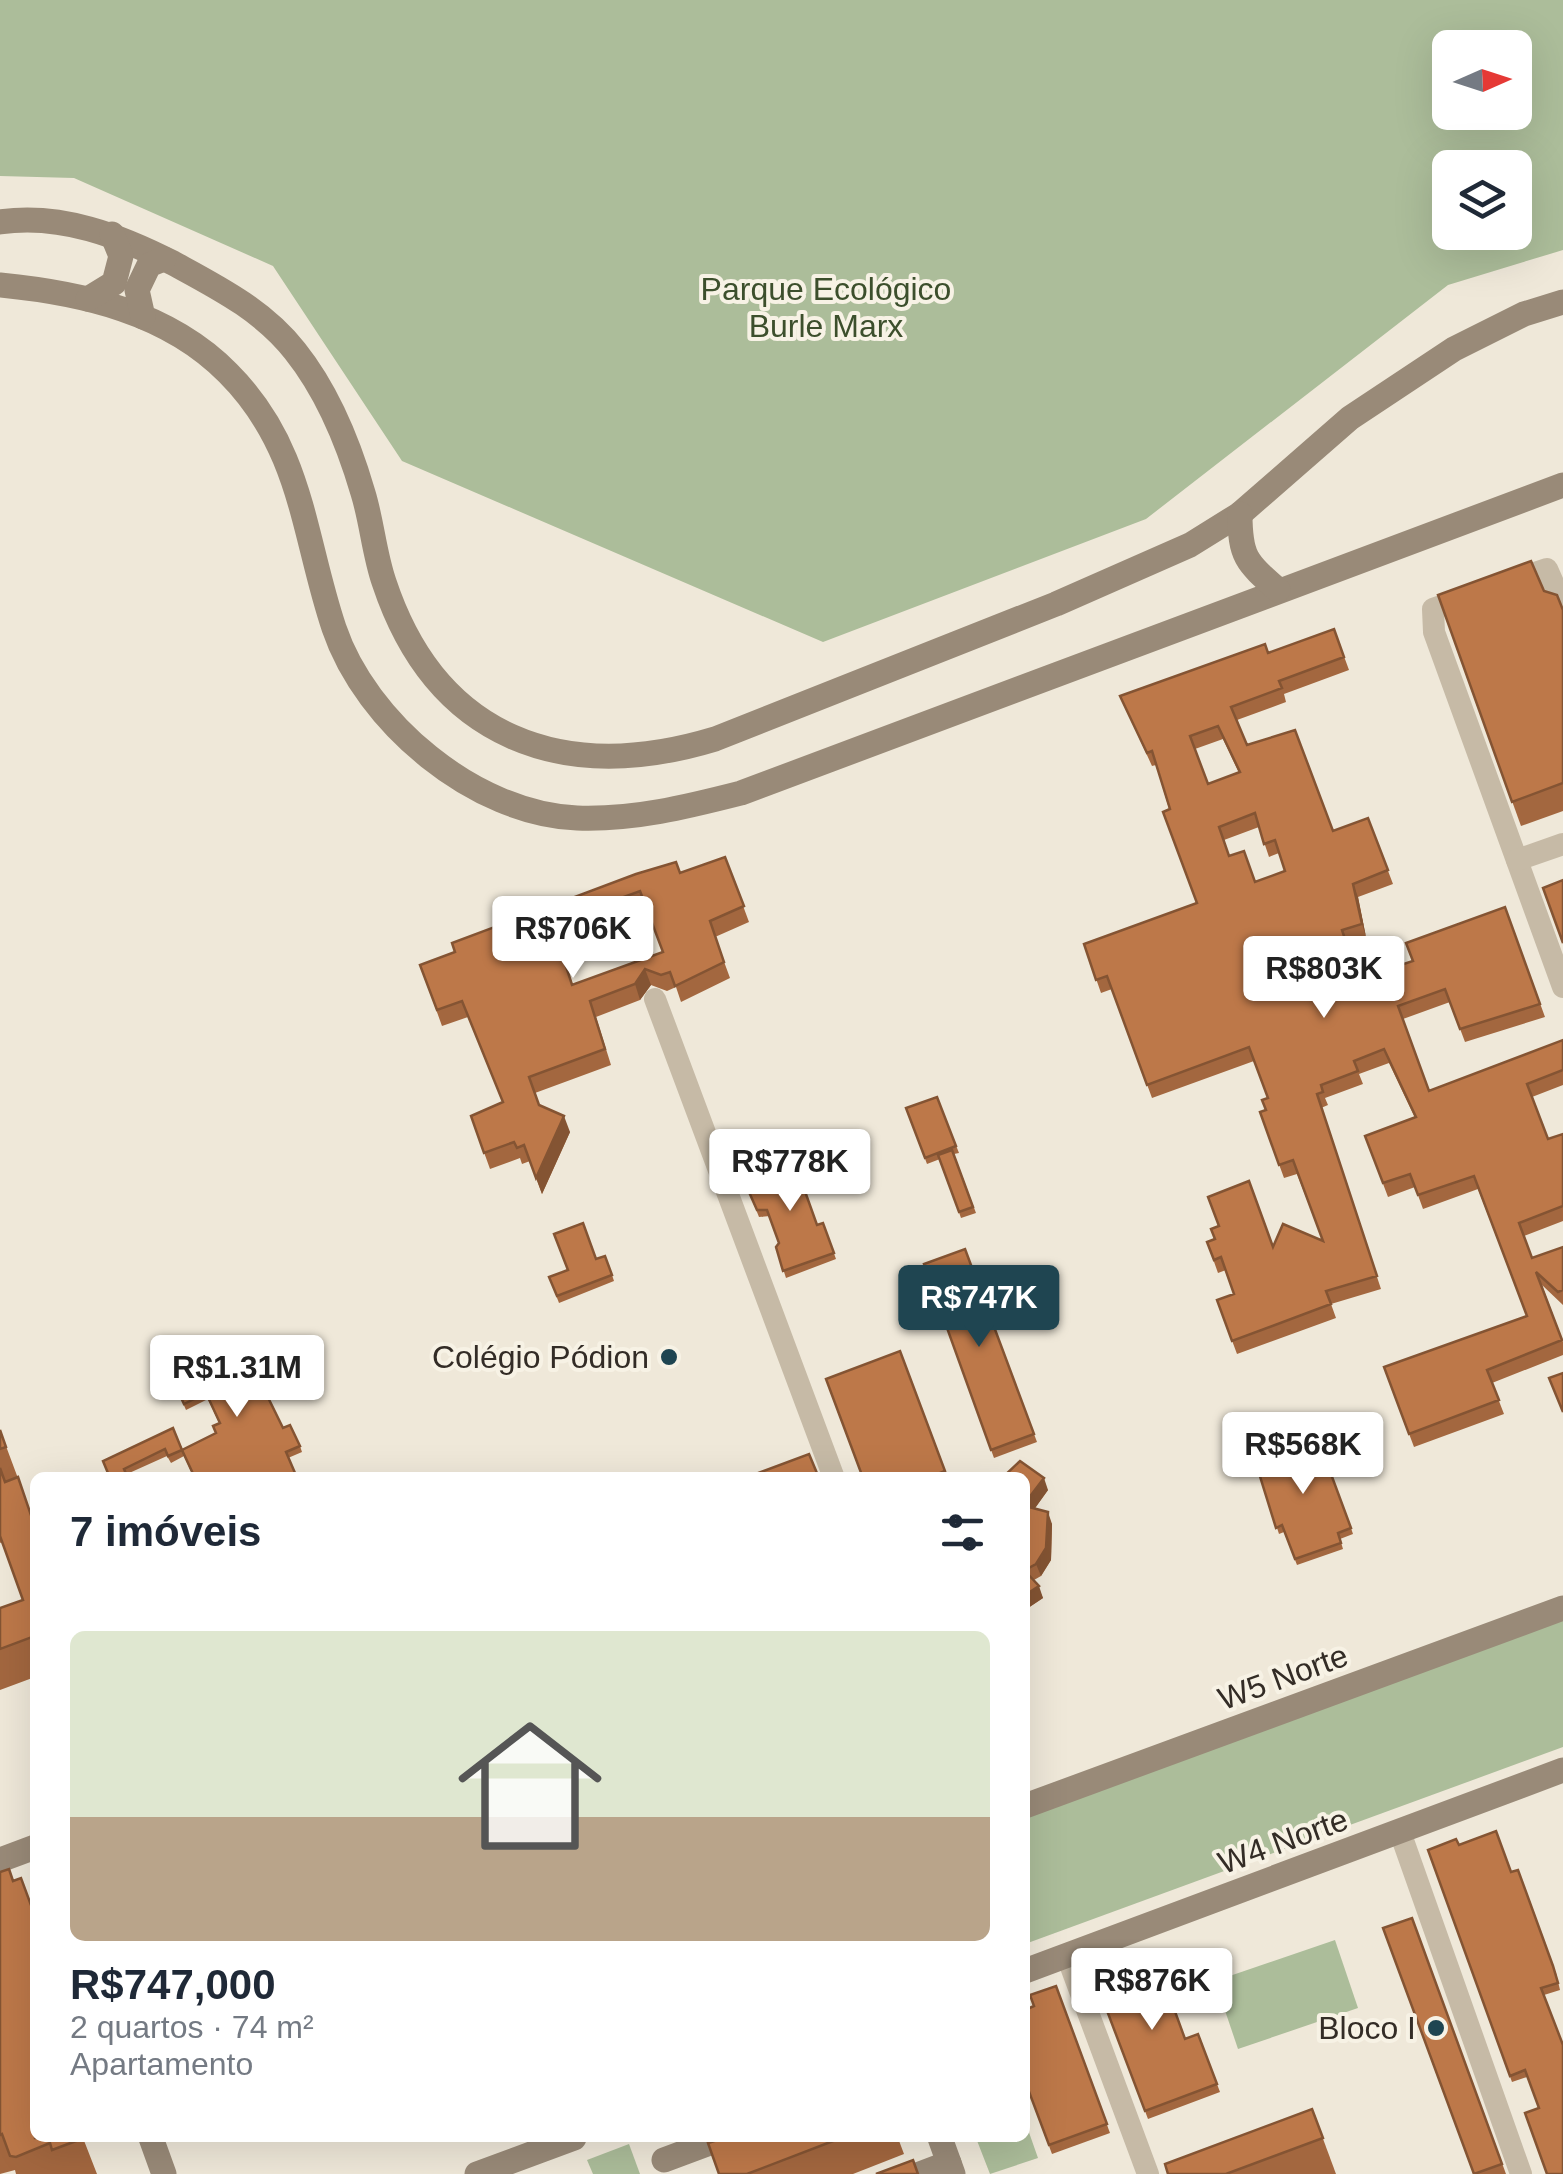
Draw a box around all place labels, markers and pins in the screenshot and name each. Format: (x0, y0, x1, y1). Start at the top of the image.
pin: R$706K (492, 896, 654, 981)
pin: R$803K (1243, 936, 1405, 1021)
pin: R$778K (709, 1129, 871, 1214)
pin: R$747K (898, 1265, 1060, 1350)
pin: R$1.31M (145, 1335, 329, 1420)
place label: Colégio Pódion (432, 1339, 649, 1375)
marker: Colégio Pódion (658, 1346, 680, 1368)
pin: R$568K (1222, 1412, 1384, 1497)
pin: R$876K (1071, 1948, 1233, 2033)
place label: Bloco I (1318, 2010, 1416, 2046)
marker: Bloco I (1425, 2017, 1447, 2039)

